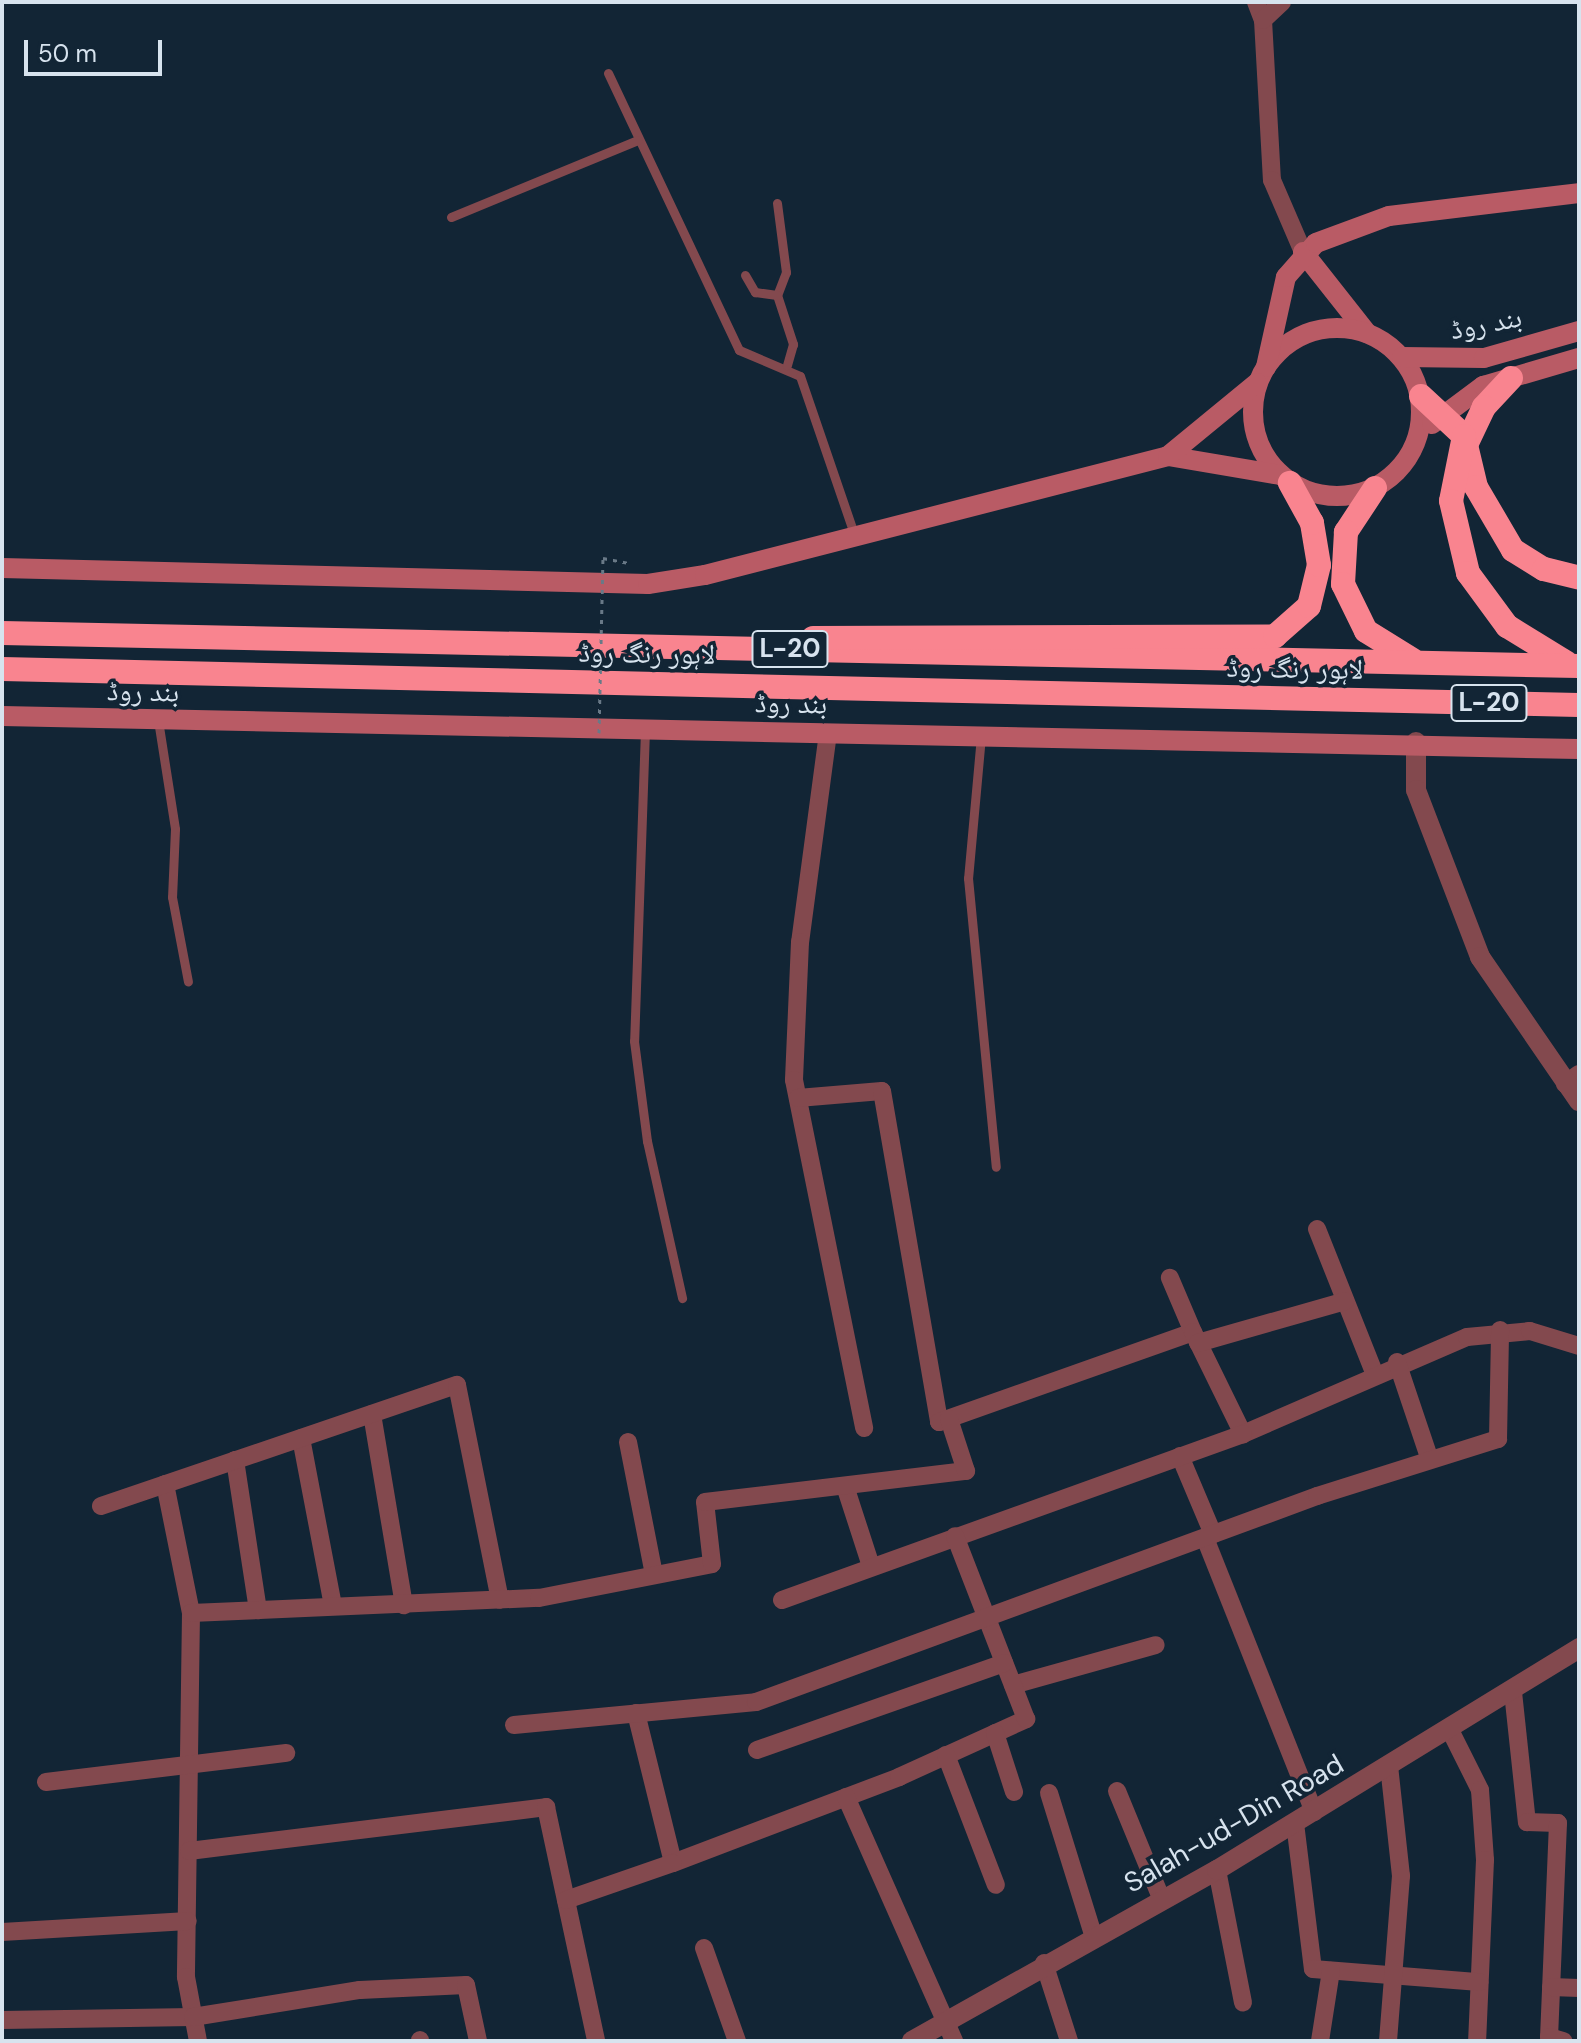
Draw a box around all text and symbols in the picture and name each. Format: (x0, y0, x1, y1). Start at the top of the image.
scale bar (28, 24, 166, 74)
text: 50 m (38, 38, 97, 69)
street label: بند روڈ (1447, 301, 1525, 347)
road number: L-20 (750, 627, 830, 671)
street label: لاہور رنگ روڈ (578, 636, 716, 672)
street label: لاہور رنگ روڈ (1226, 651, 1364, 687)
street label: بند روڈ (107, 675, 179, 709)
road number: L-20 (1449, 681, 1529, 725)
street label: بند روڈ (755, 687, 827, 721)
street label: Salah-ud-Din Road (1118, 1748, 1350, 1900)

